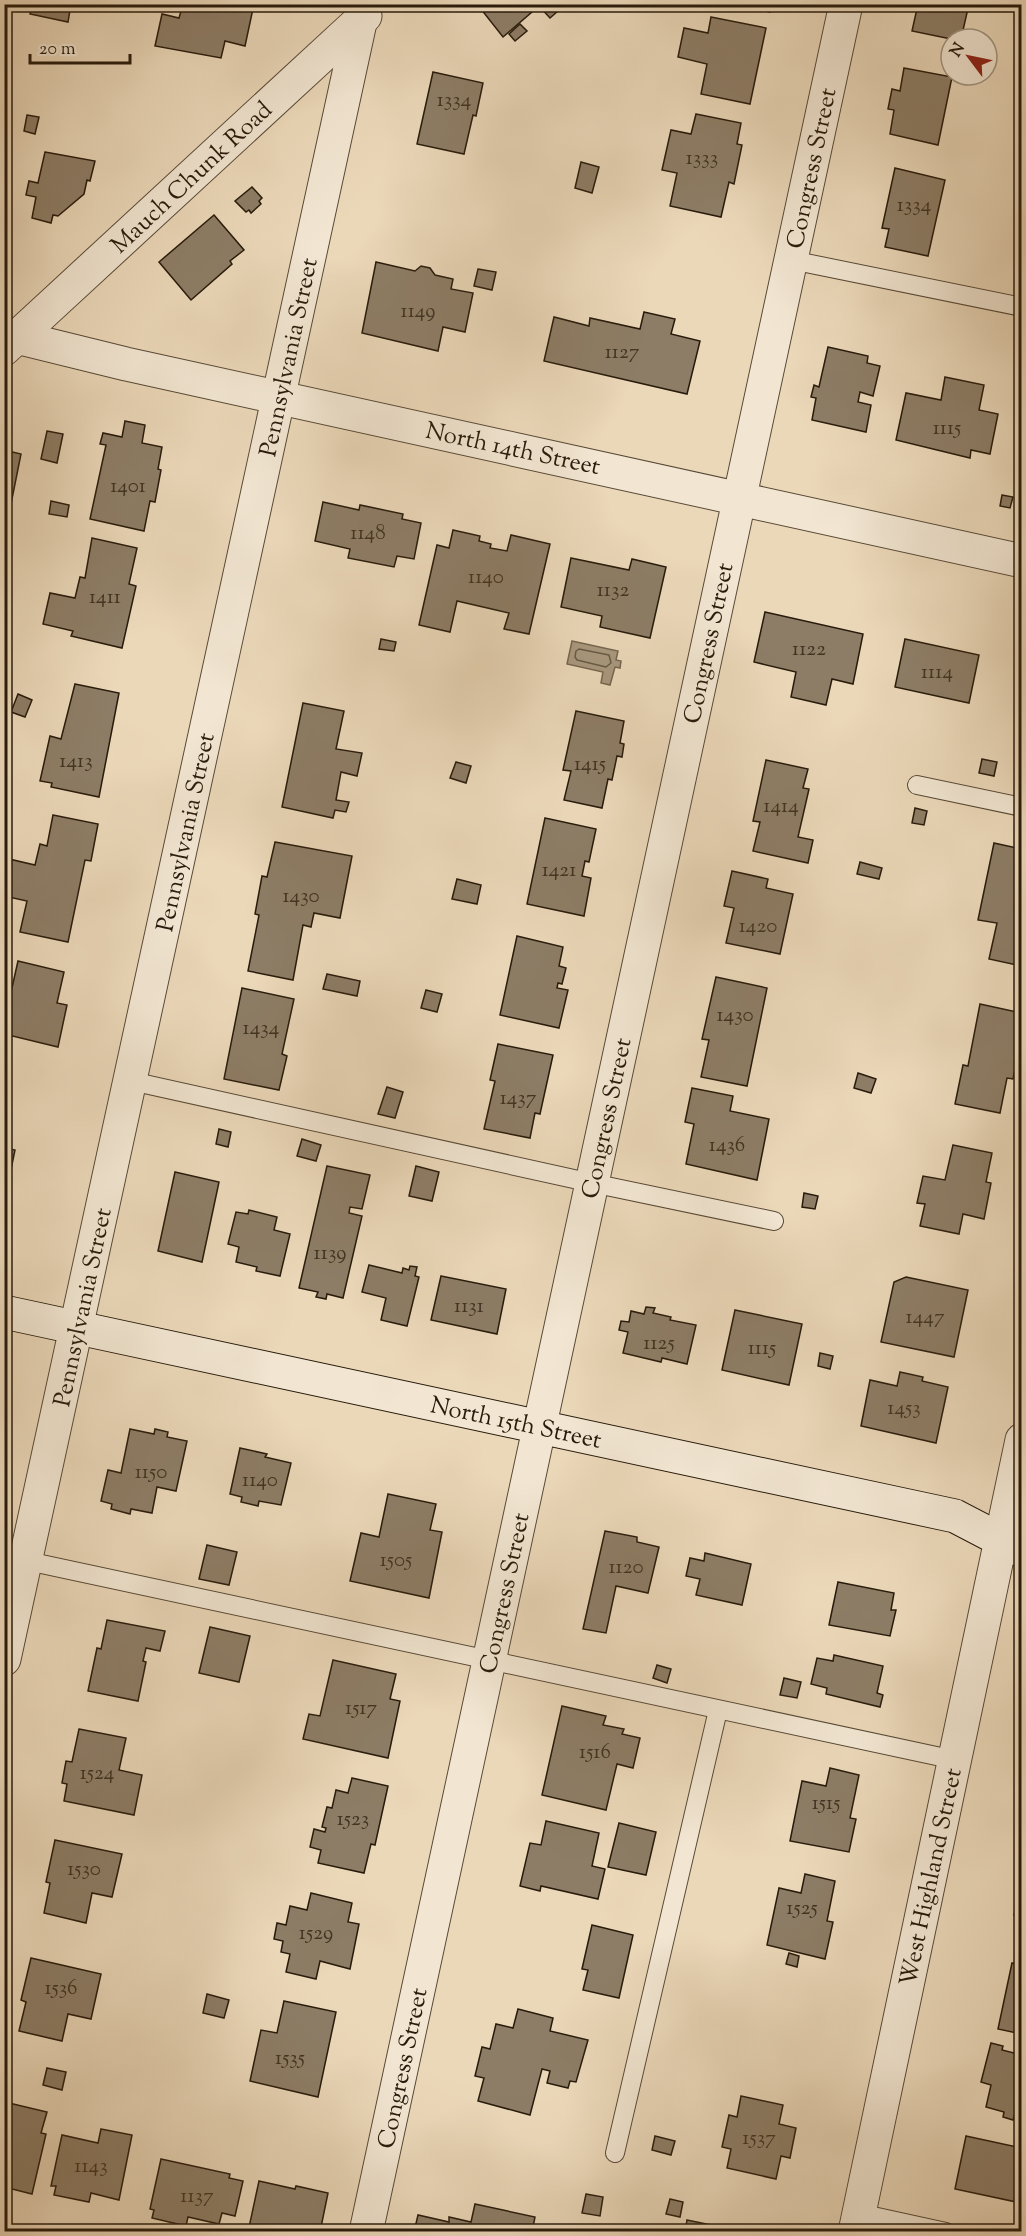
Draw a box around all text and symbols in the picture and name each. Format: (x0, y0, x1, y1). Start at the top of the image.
scale bar (30, 27, 130, 65)
north arrow (939, 27, 999, 87)
text: 20 m (39, 37, 76, 63)
text: N (945, 39, 972, 62)
street label: Congress Street (779, 85, 847, 252)
house number: 1334 (437, 86, 471, 116)
street label: Mauch Chunk Road (104, 94, 281, 262)
house number: 1333 (686, 144, 718, 174)
house number: 1334 (897, 191, 931, 221)
street label: Pennsylvania Street (252, 255, 328, 460)
house number: 1149 (401, 297, 435, 327)
house number: 1127 (605, 338, 640, 368)
house number: 1115 (933, 414, 961, 444)
street label: North 14th Street (422, 415, 603, 485)
house number: 1401 (110, 472, 146, 502)
house number: 1148 (350, 519, 386, 549)
street label: Congress Street (676, 560, 744, 727)
house number: 1140 (468, 563, 504, 593)
house number: 1132 (597, 576, 629, 606)
house number: 1411 (89, 583, 121, 613)
house number: 1122 (792, 635, 826, 665)
house number: 1114 (921, 658, 953, 688)
street label: Pennsylvania Street (149, 730, 225, 935)
house number: 1413 (59, 747, 93, 777)
house number: 1415 (574, 750, 606, 780)
house number: 1414 (763, 792, 799, 822)
house number: 1421 (542, 856, 576, 886)
house number: 1430 (282, 882, 320, 912)
house number: 1420 (739, 912, 777, 942)
house number: 1430 (716, 1001, 754, 1031)
house number: 1434 (243, 1014, 279, 1044)
street label: Congress Street (574, 1035, 642, 1202)
house number: 1437 (500, 1084, 537, 1114)
house number: 1436 (709, 1131, 745, 1161)
street label: Pennsylvania Street (46, 1205, 122, 1410)
house number: 1139 (314, 1239, 346, 1269)
house number: 1131 (454, 1292, 484, 1322)
house number: 1447 (906, 1303, 945, 1333)
house number: 1125 (643, 1329, 675, 1359)
house number: 1115 (748, 1334, 776, 1364)
street label: North 15th Street (427, 1389, 604, 1459)
house number: 1453 (887, 1394, 921, 1424)
house number: 1150 (135, 1458, 167, 1488)
house number: 1140 (242, 1466, 278, 1496)
street label: Congress Street (472, 1510, 540, 1677)
house number: 1505 (380, 1546, 412, 1576)
house number: 1120 (608, 1553, 644, 1583)
house number: 1517 (345, 1694, 377, 1724)
house number: 1516 (579, 1738, 611, 1768)
house number: 1524 (80, 1759, 114, 1789)
street label: West Highland Street (892, 1765, 972, 1990)
house number: 1515 (812, 1789, 840, 1819)
house number: 1523 (337, 1805, 369, 1835)
house number: 1530 (67, 1855, 101, 1885)
house number: 1525 (786, 1894, 818, 1924)
house number: 1529 (299, 1919, 333, 1949)
house number: 1536 (44, 1974, 78, 2004)
street label: Congress Street (370, 1985, 438, 2152)
house number: 1535 (275, 2044, 305, 2074)
house number: 1537 (742, 2124, 776, 2154)
house number: 1143 (74, 2152, 108, 2182)
house number: 1137 (180, 2182, 214, 2212)

